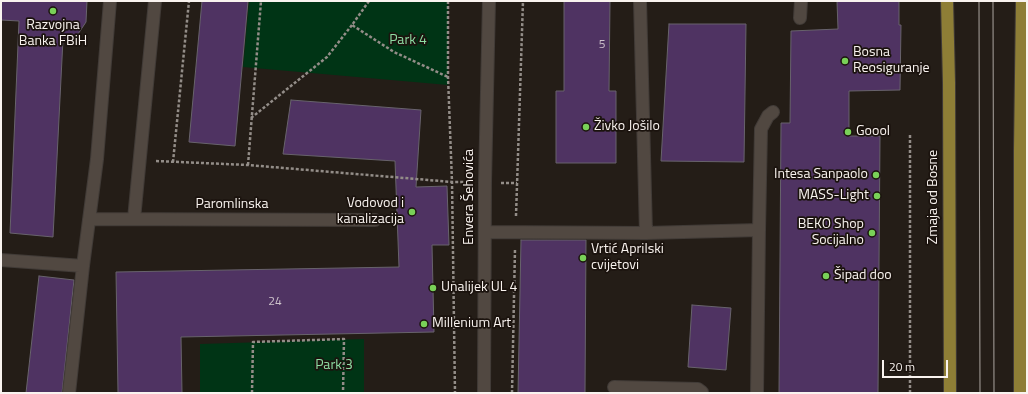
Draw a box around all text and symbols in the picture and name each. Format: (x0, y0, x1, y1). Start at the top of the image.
marker: Razvojna Banka FBiH (48, 6, 58, 16)
place label: Razvojna Banka FBiH (19, 18, 87, 50)
park label: Park 4 (389, 33, 427, 49)
house number: 5 (599, 38, 605, 52)
place label: Bosna Reosiguranje (853, 45, 930, 78)
marker: Bosna Reosiguranje (840, 56, 850, 66)
place label: Živko Jošilo (594, 119, 660, 135)
marker: Živko Jošilo (581, 122, 591, 132)
place label: Goool (856, 124, 890, 140)
marker: Goool (843, 127, 853, 137)
street label: Envera Šehovića (462, 149, 478, 245)
street label: Zmaja od Bosne (926, 150, 942, 244)
place label: Intesa Sanpaolo (774, 167, 868, 183)
marker: Intesa Sanpaolo (871, 170, 881, 180)
place label: MASS-Light (798, 188, 869, 204)
marker: MASS-Light (872, 191, 882, 201)
place label: Vodovod i kanalizacija (337, 196, 404, 228)
street label: Paromlinska (195, 197, 269, 213)
marker: Vodovod i kanalizacija (407, 207, 417, 217)
place label: BEKO Shop Socijalno (798, 217, 864, 250)
marker: BEKO Shop Socijalno (867, 228, 877, 238)
place label: Vrtić Aprilski cvijetovi (591, 242, 664, 274)
marker: Vrtić Aprilski cvijetovi (578, 253, 588, 263)
place label: Šipad doo (834, 268, 892, 284)
marker: Šipad doo (821, 271, 831, 281)
place label: Unalijek UL 4 (441, 280, 517, 296)
marker: Unalijek UL 4 (428, 283, 438, 293)
house number: 24 (268, 295, 282, 309)
place label: Millenium Art (432, 316, 511, 332)
marker: Millenium Art (419, 319, 429, 329)
scale bar (884, 352, 950, 378)
text: 20 m (889, 357, 915, 376)
park label: Park 3 (315, 358, 353, 374)

